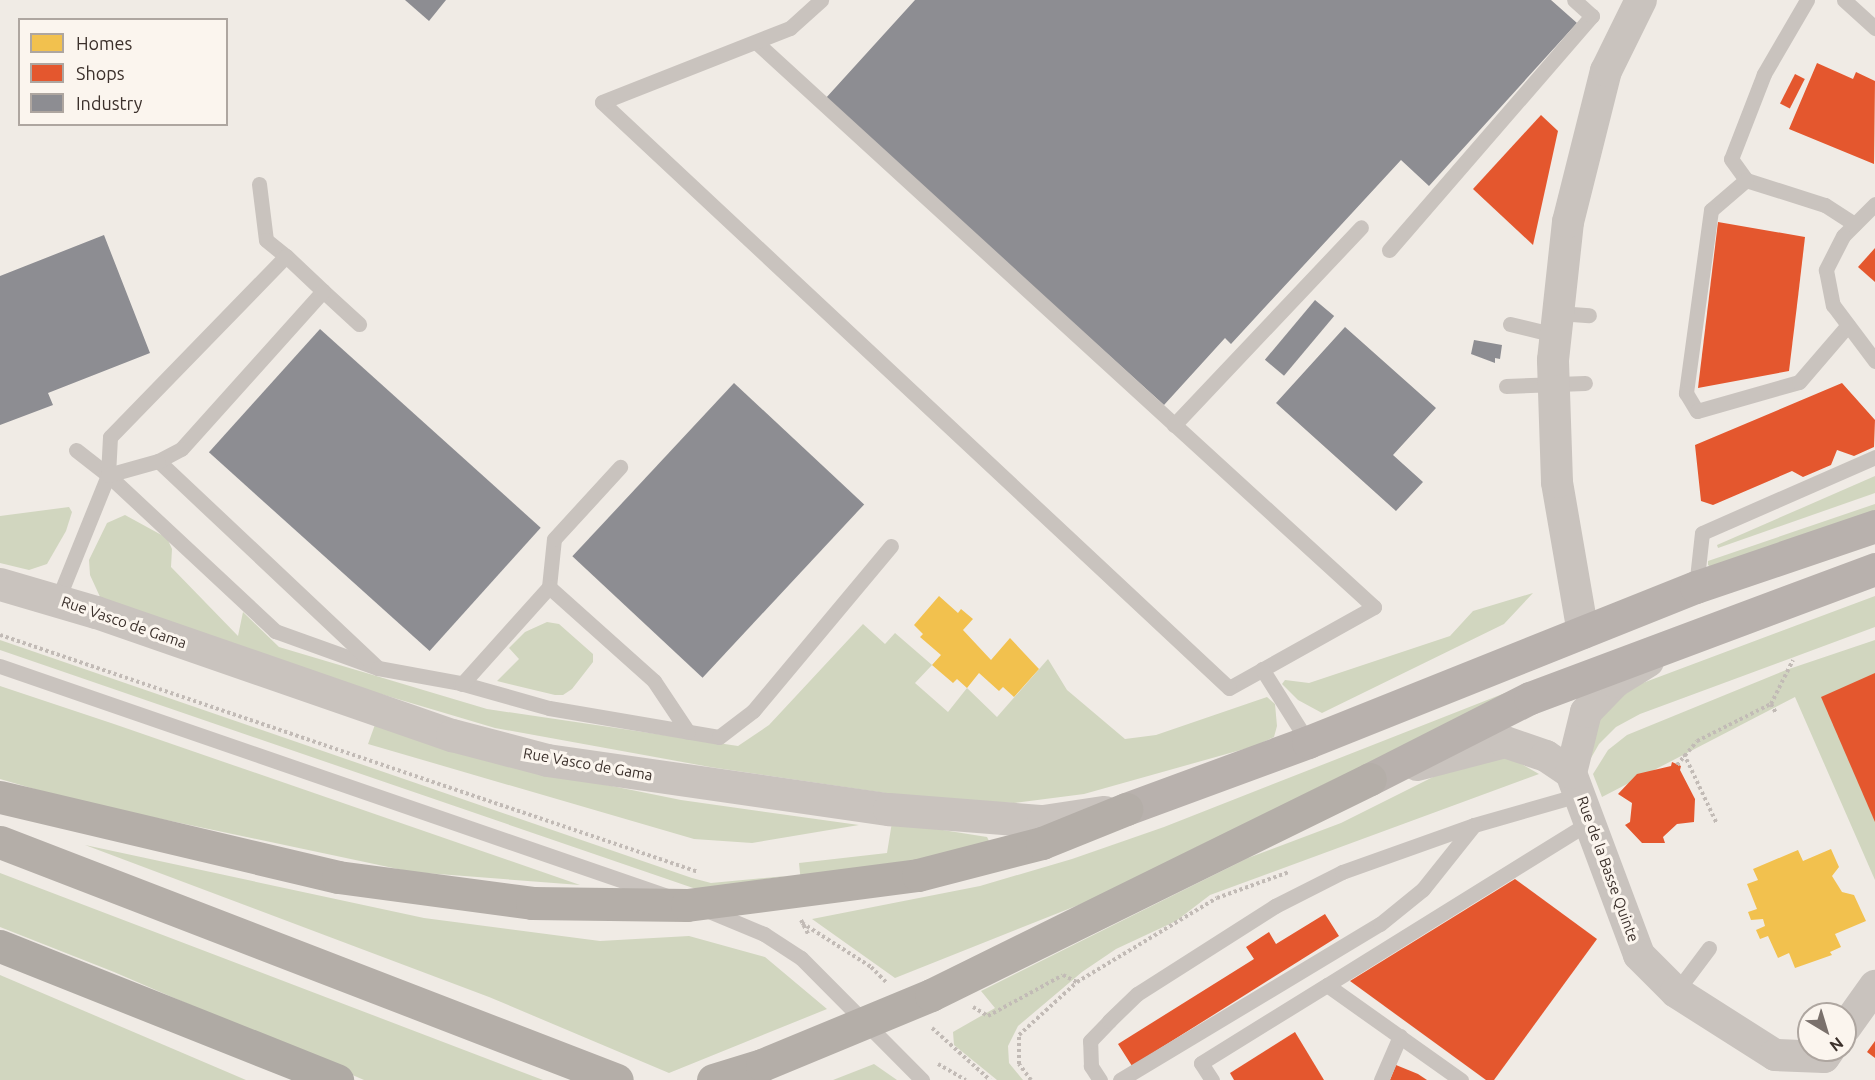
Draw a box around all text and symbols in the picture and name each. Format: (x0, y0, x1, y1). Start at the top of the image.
legend (18, 18, 228, 126)
text: Homes (76, 33, 132, 53)
text: Shops (76, 63, 125, 83)
text: Industry (76, 93, 142, 113)
street label: Rue Vasco de Gama (59, 592, 189, 652)
street label: Rue Vasco de Gama (522, 744, 654, 784)
street label: Rue de la Basse Quinte (1573, 794, 1643, 944)
north arrow (1797, 1002, 1857, 1062)
text: N (1827, 1034, 1847, 1055)

